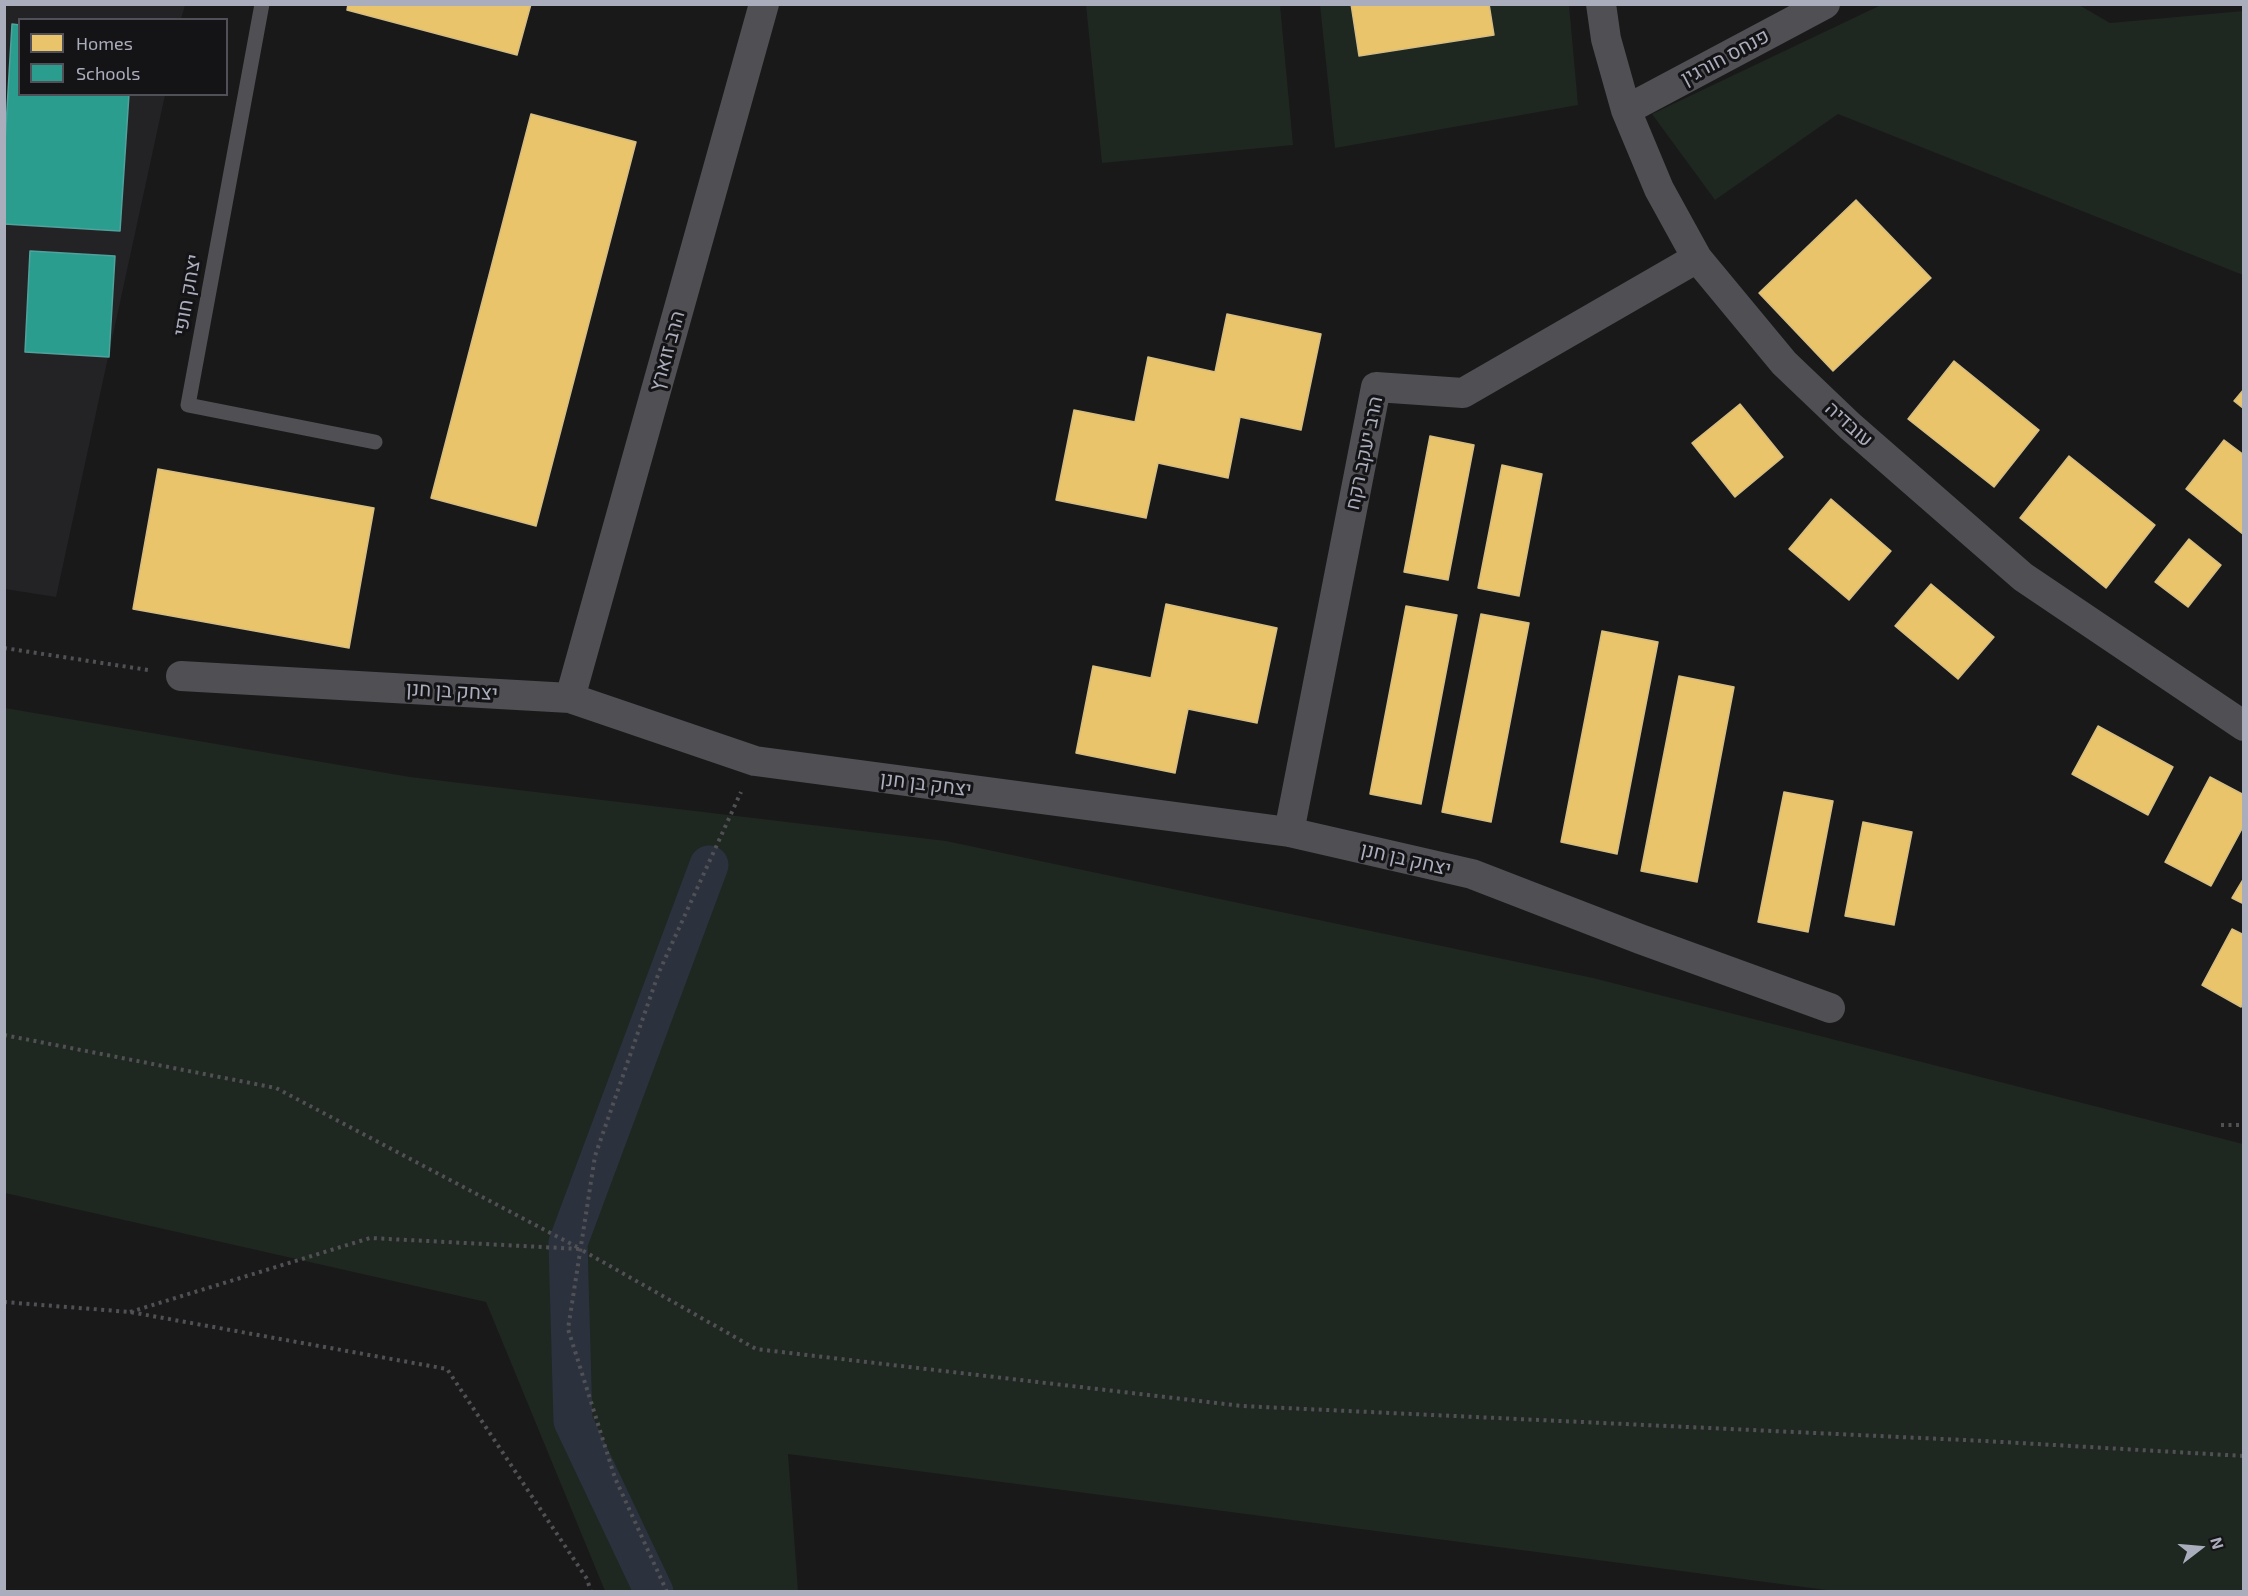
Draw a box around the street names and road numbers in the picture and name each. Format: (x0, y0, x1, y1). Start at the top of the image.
street label: פנחס חורגין (1677, 24, 1773, 90)
street label: יצחק חופי (168, 252, 206, 338)
street label: הרב זוארץ (644, 308, 690, 394)
street label: הרב יעקב רקח (1340, 394, 1388, 512)
street label: עובדיה (1820, 396, 1878, 452)
street label: יצחק בן חנן (405, 677, 499, 705)
street label: יצחק בן חנן (879, 766, 973, 802)
street label: יצחק בן חנן (1359, 837, 1453, 881)

